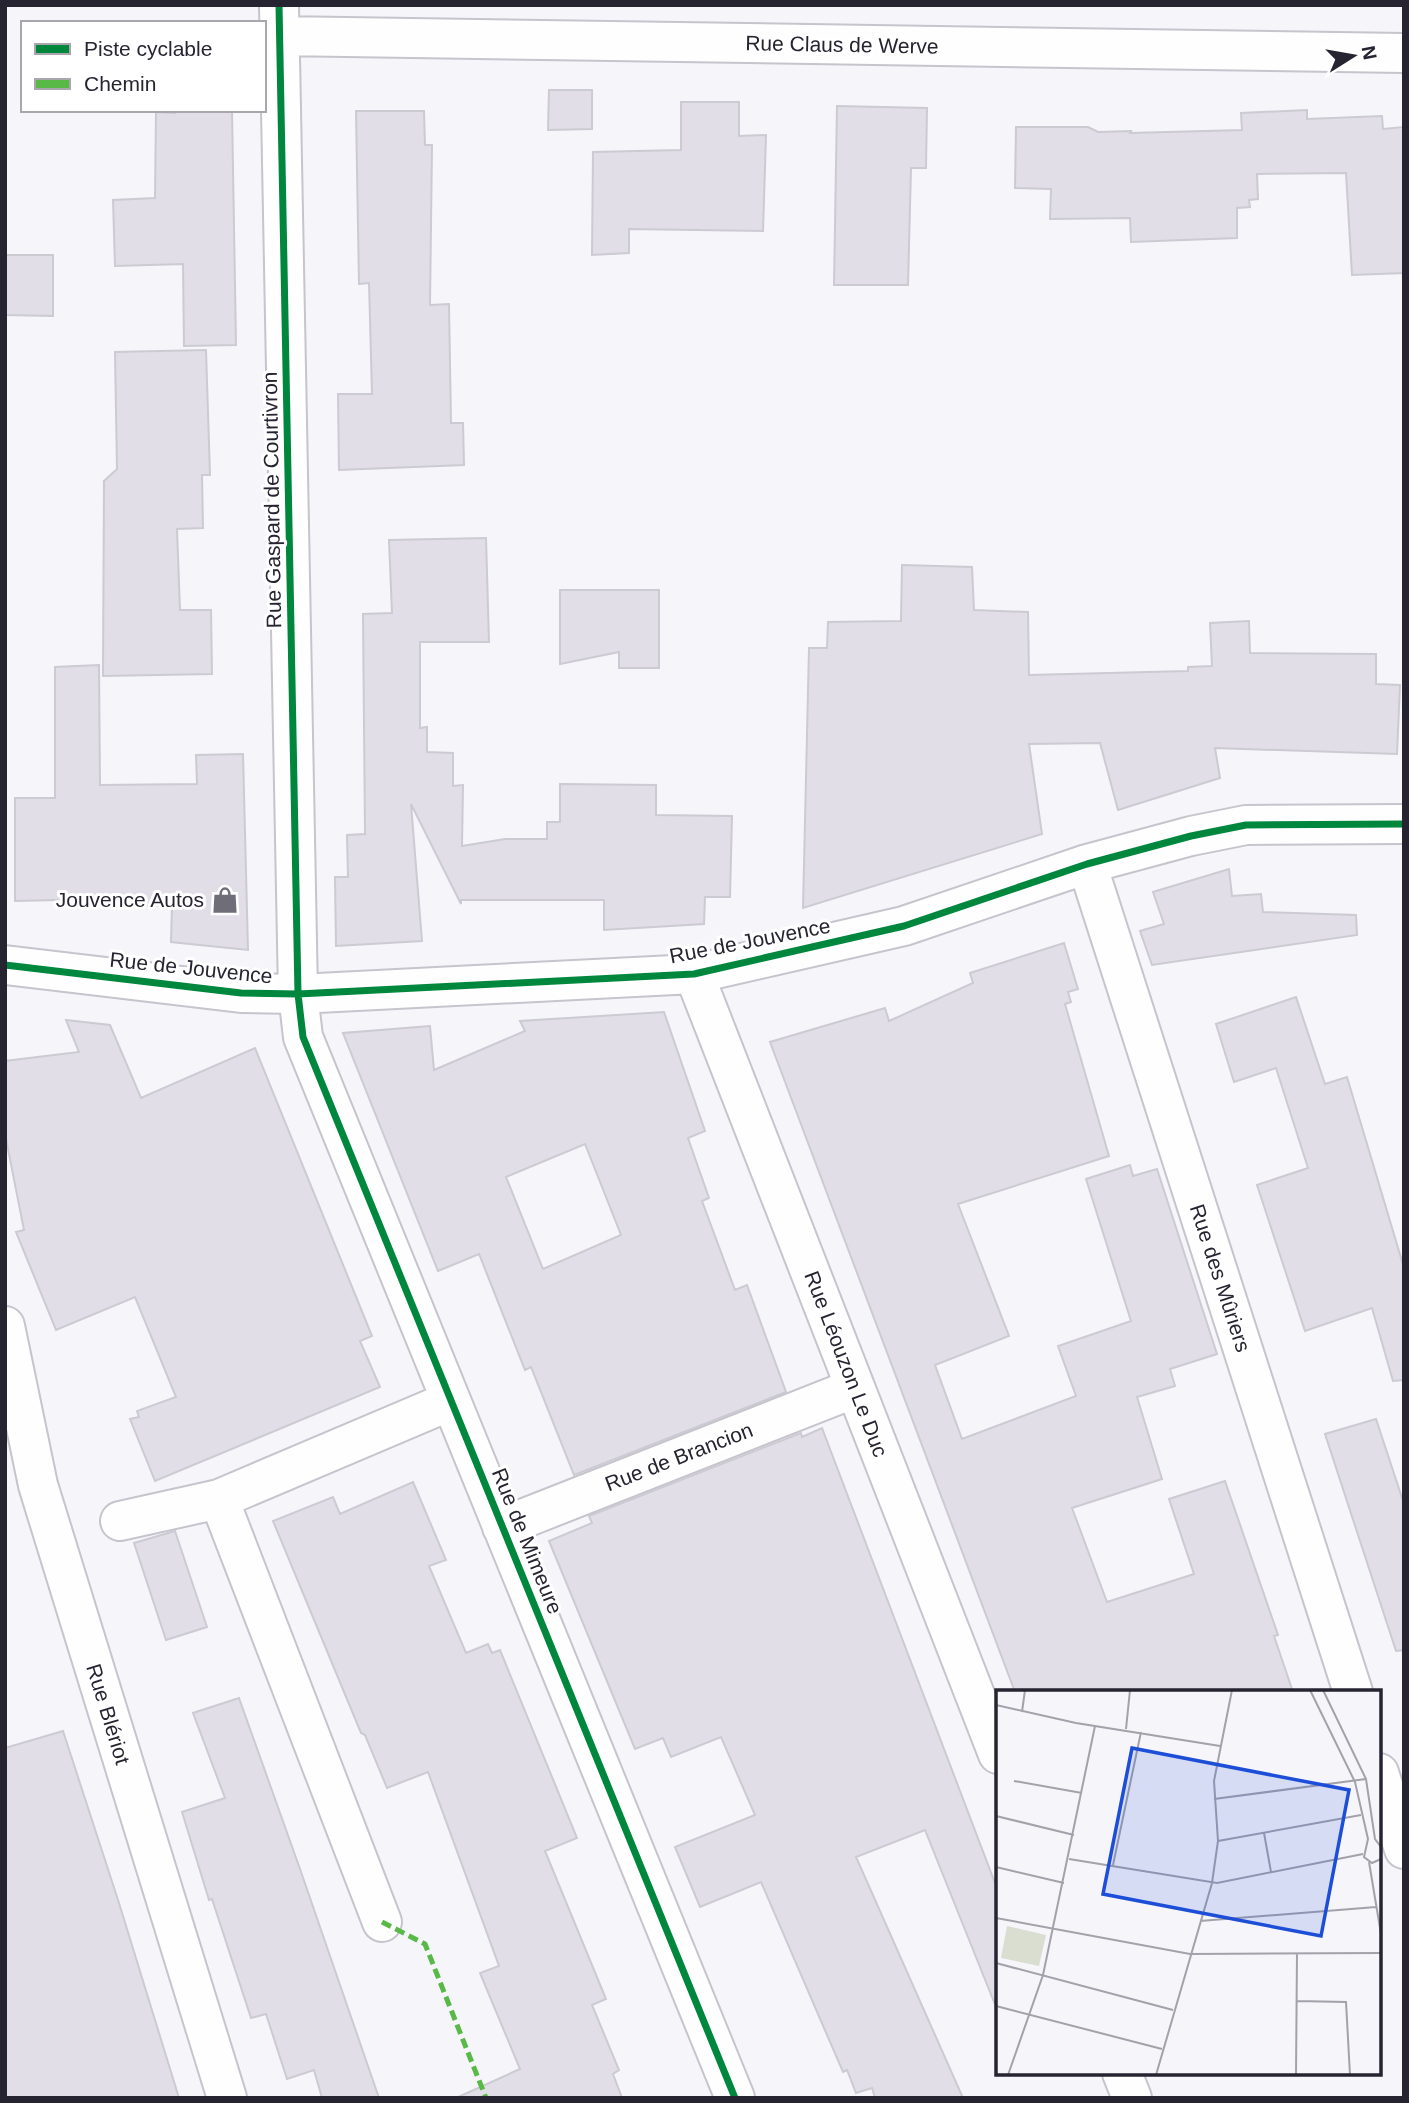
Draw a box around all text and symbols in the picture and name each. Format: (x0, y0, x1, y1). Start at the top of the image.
legend (21, 21, 266, 112)
north arrow (1318, 21, 1388, 91)
street label: Rue Claus de Werve (745, 31, 939, 58)
text: Piste cyclable (84, 37, 212, 60)
text: N (1358, 44, 1381, 62)
text: Chemin (84, 72, 156, 95)
street label: Rue Gaspard de Courtivron (258, 371, 285, 629)
shop icon: Jouvence Autos (210, 885, 240, 915)
place label: Jouvence Autos (56, 888, 204, 911)
street label: Rue de Jouvence (667, 914, 832, 967)
street label: Rue de Jouvence (109, 948, 274, 987)
street label: Rue des Mûriers (1186, 1201, 1255, 1355)
street label: Rue Léouzon Le Duc (800, 1268, 893, 1460)
street label: Rue de Brancion (602, 1418, 756, 1495)
street label: Rue de Mimeure (488, 1465, 567, 1617)
street label: Rue Blériot (82, 1661, 135, 1767)
inset map (996, 1690, 1381, 2075)

